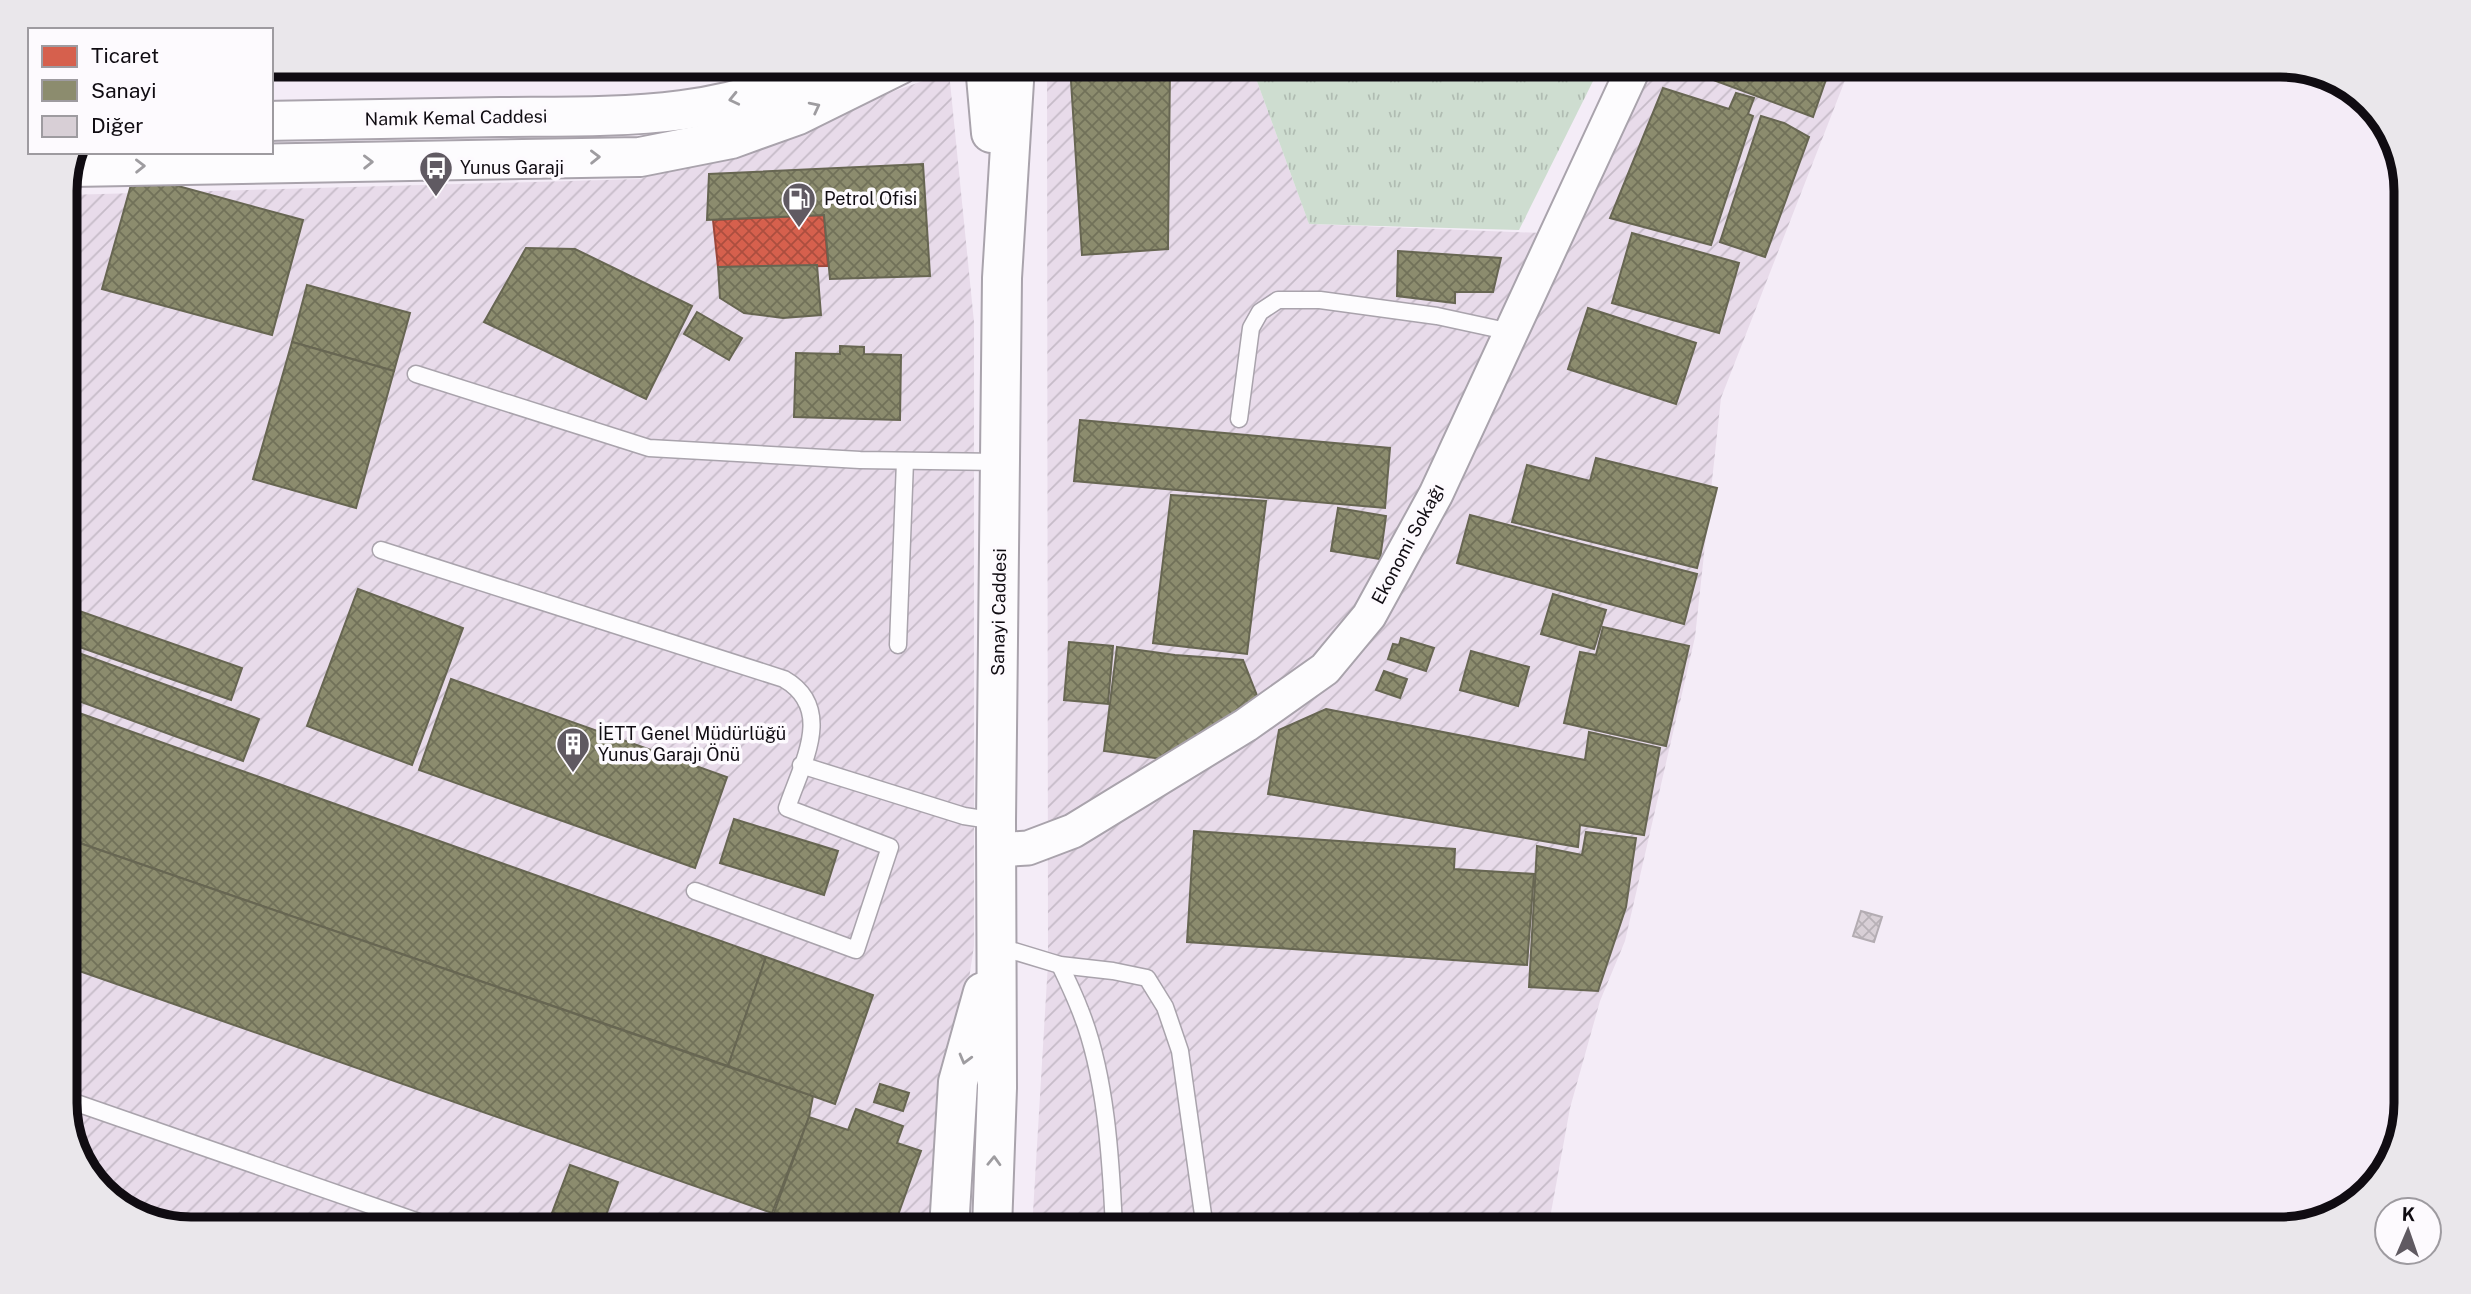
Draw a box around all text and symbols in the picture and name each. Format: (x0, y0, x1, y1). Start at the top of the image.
legend (28, 28, 273, 154)
text: Ticaret (91, 43, 159, 68)
text: Sanayi (91, 78, 156, 103)
one-way arrow (729, 90, 741, 105)
one-way arrow (808, 101, 820, 115)
street label: Namık Kemal Caddesi (364, 105, 548, 130)
text: Diğer (91, 113, 144, 138)
bus stop icon: Yunus Garaji (417, 149, 455, 198)
one-way arrow (590, 150, 601, 165)
one-way arrow (363, 154, 374, 169)
place label: Yunus Garaji (460, 157, 564, 178)
one-way arrow (136, 158, 146, 174)
fuel station icon: Petrol Ofisi (780, 180, 818, 229)
place label: Petrol Ofisi (824, 188, 917, 209)
street label: Ekonomi Sokağı (1367, 480, 1448, 608)
street label: Sanayi Caddesi (987, 548, 1010, 676)
place label: İETT Genel Müdürlüğü Yunus Garajı Önü (598, 722, 786, 765)
building icon: İETT Genel Müdürlüğü Yunus Garajı Önü (554, 725, 592, 774)
one-way arrow (959, 1053, 973, 1065)
one-way arrow (987, 1155, 1002, 1166)
north arrow (2373, 1196, 2443, 1266)
text: K (2401, 1203, 2416, 1225)

